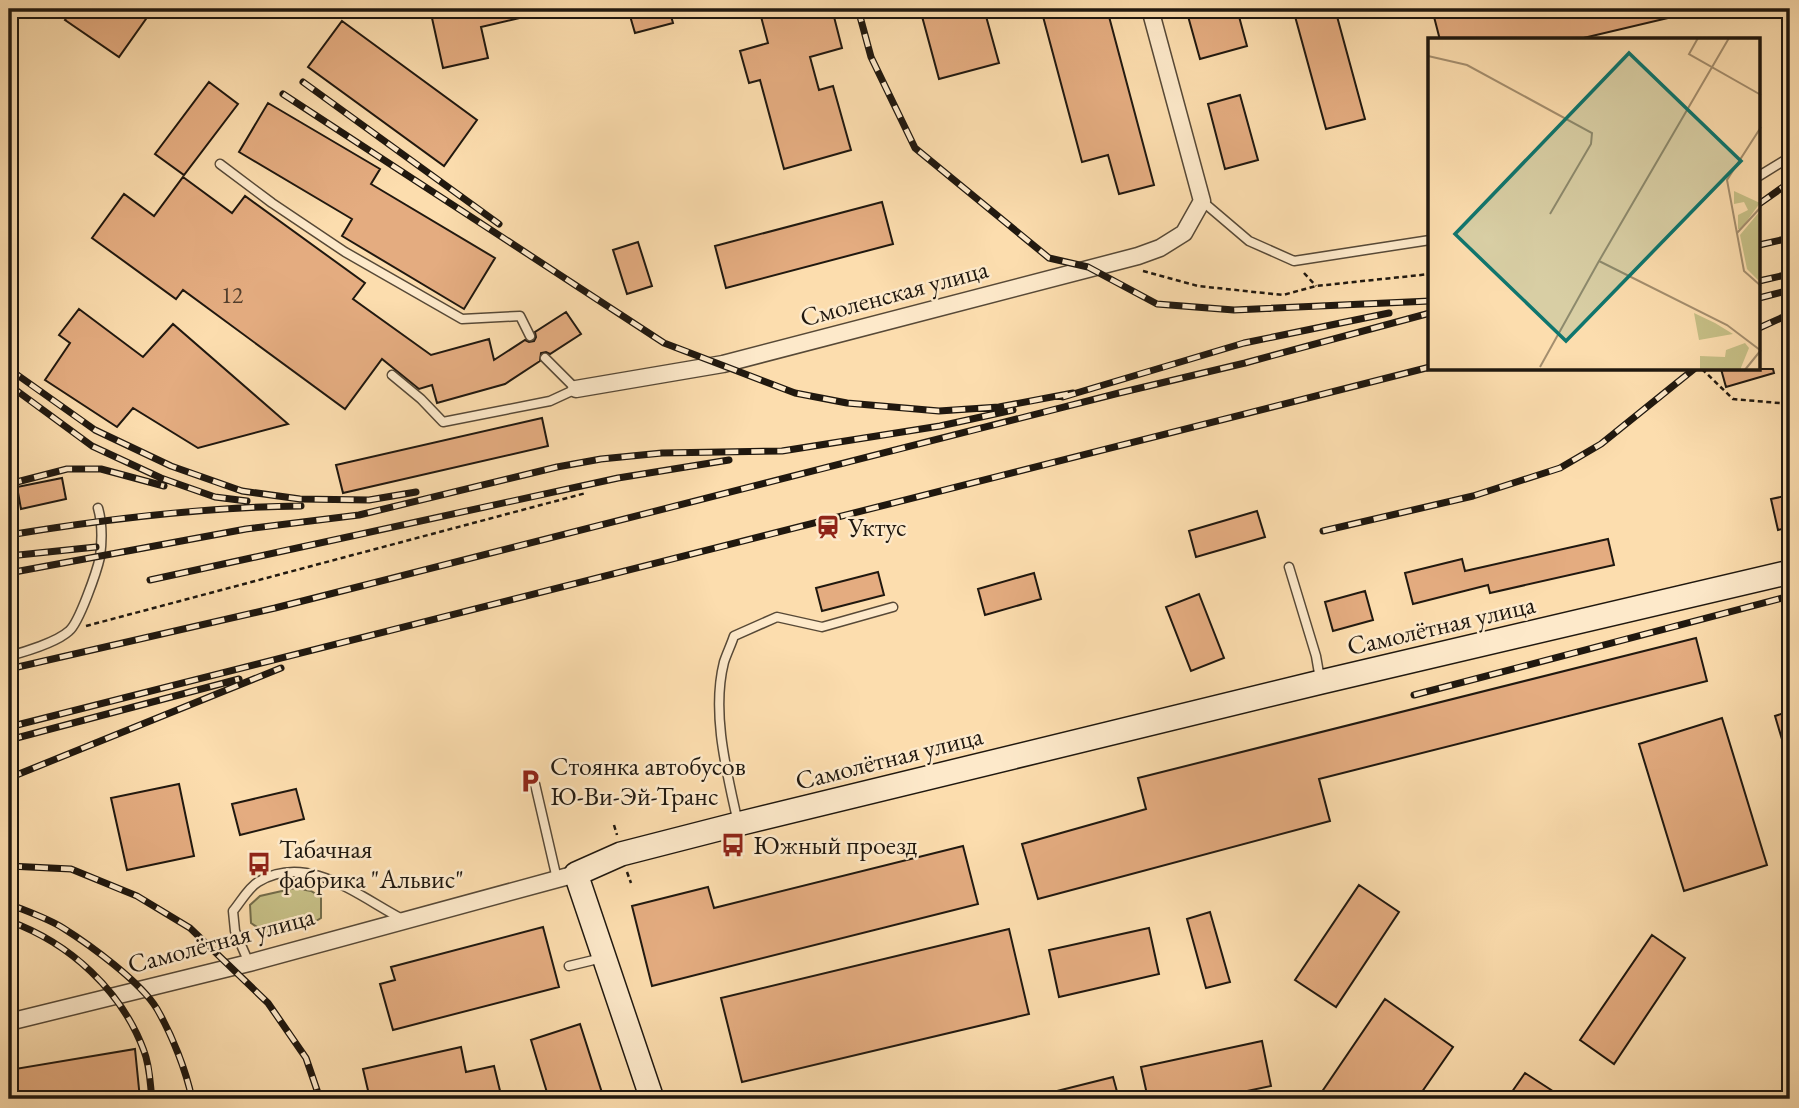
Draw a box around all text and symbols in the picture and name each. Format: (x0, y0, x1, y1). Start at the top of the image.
inset map (1428, 38, 1760, 371)
street label: Смоленская улица (796, 251, 992, 334)
house number: 12 (221, 280, 243, 310)
place label: Уктус (847, 510, 907, 544)
station icon: Уктус (814, 513, 842, 541)
street label: Самолётная улица (1344, 587, 1539, 663)
street label: Самолётная улица (792, 718, 987, 798)
place label: Стоянка автобусов Ю-Ви-Эй-Транс (550, 749, 746, 813)
parking icon: Стоянка автобусов Ю-Ви-Эй-Транс (516, 767, 544, 795)
place label: Южный проезд (753, 828, 917, 862)
bus stop icon: Южный проезд (719, 831, 747, 859)
place label: Табачная фабрика "Альвис" (279, 832, 464, 896)
bus stop icon: Табачная фабрика "Альвис" (245, 850, 273, 878)
street label: Самолётная улица (124, 899, 319, 981)

